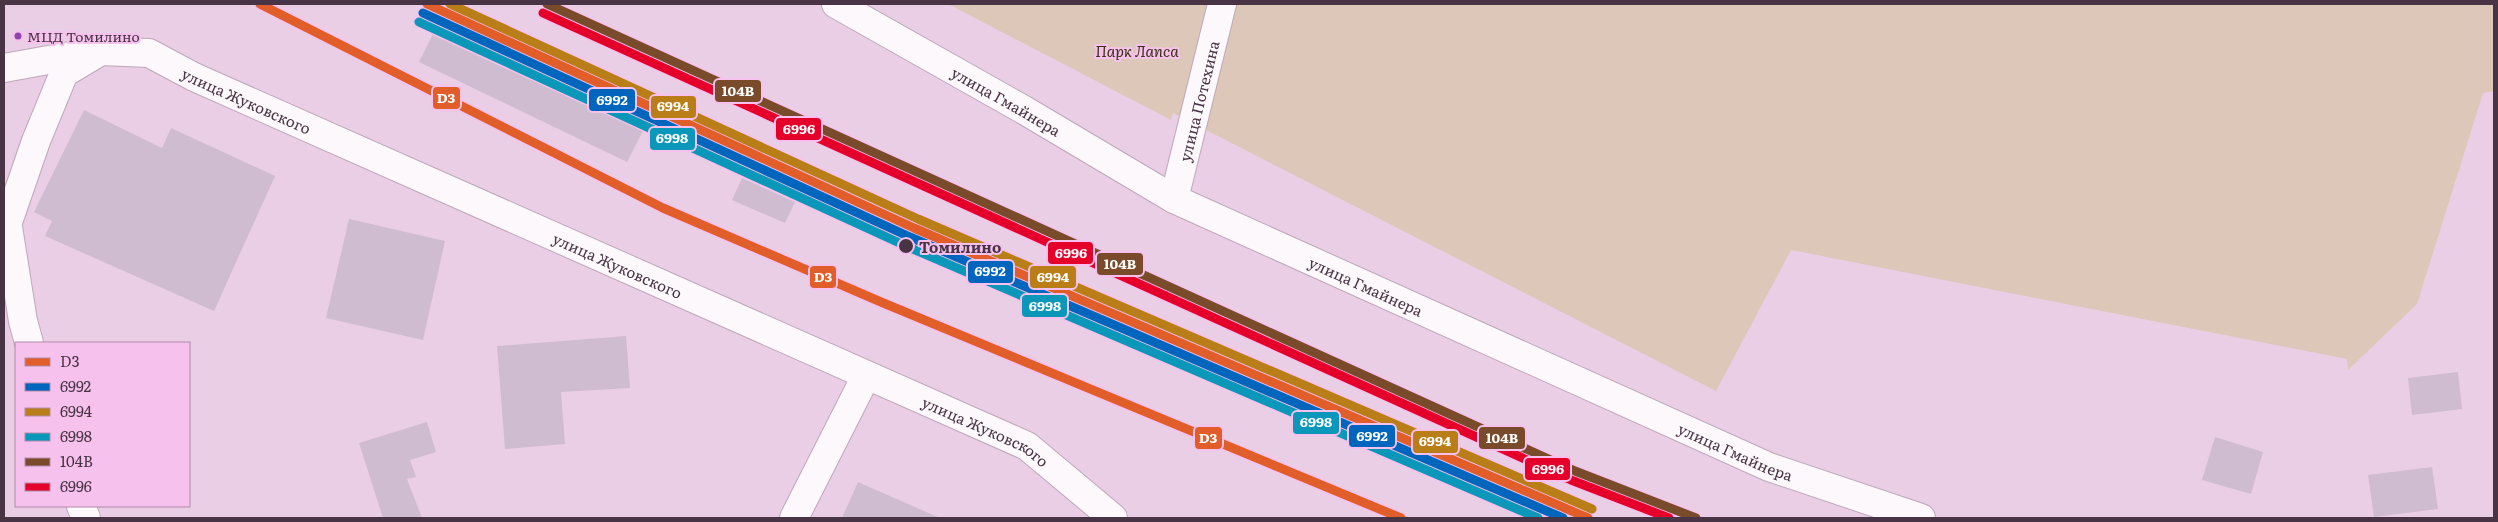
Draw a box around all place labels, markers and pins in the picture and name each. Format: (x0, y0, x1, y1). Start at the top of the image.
place label: МЦД Томилино (27, 26, 140, 46)
marker: МЦД Томилино (13, 31, 23, 41)
place label: Томилино (919, 235, 1001, 258)
marker: Томилино (897, 237, 915, 255)

